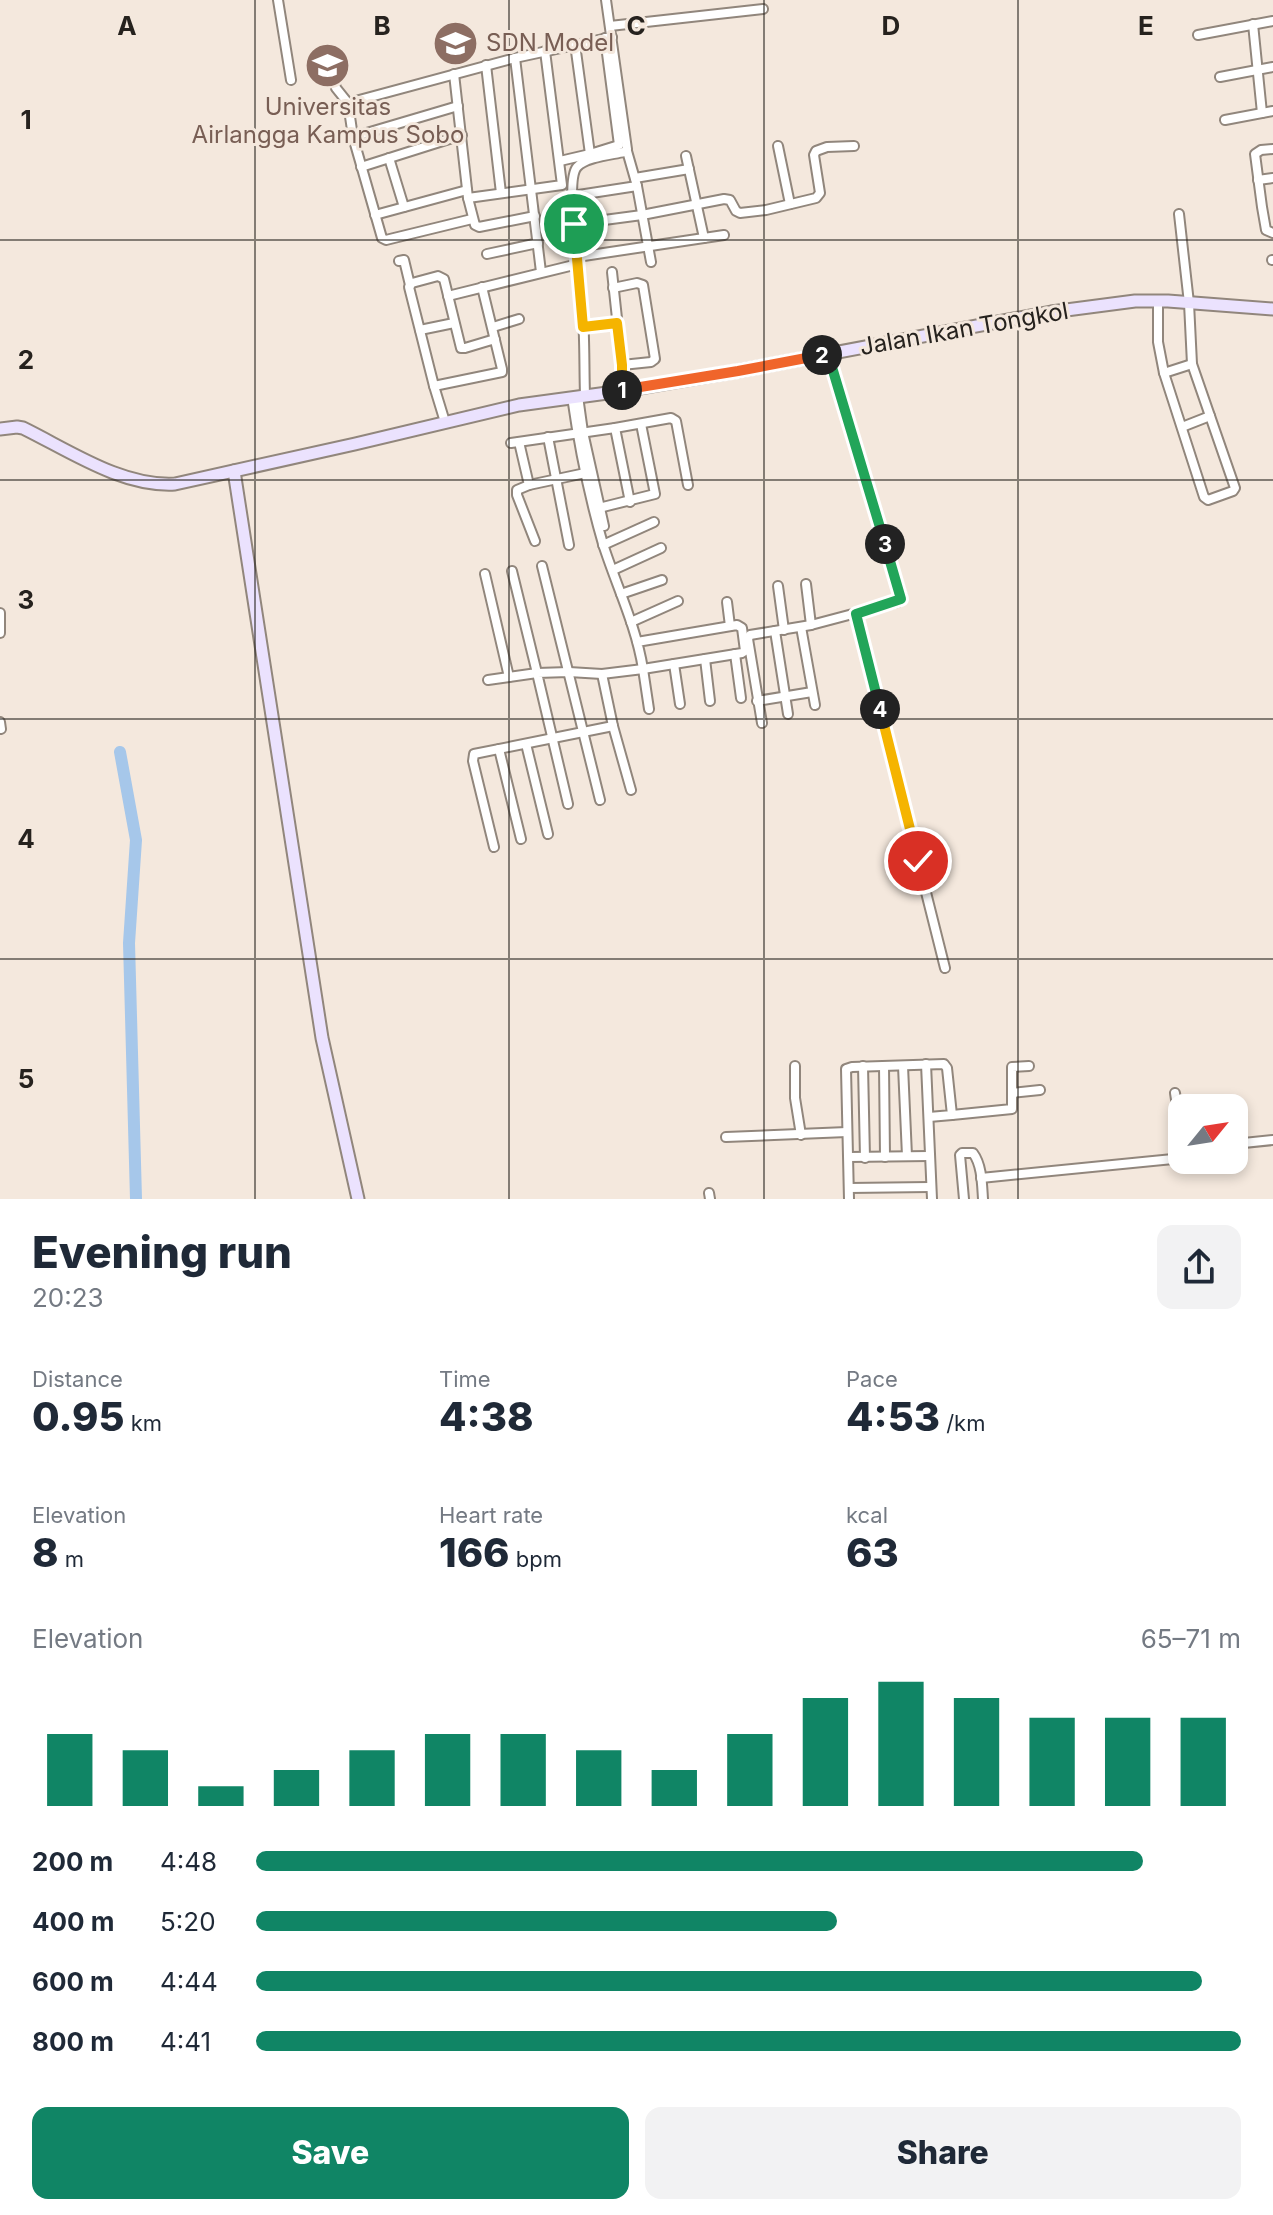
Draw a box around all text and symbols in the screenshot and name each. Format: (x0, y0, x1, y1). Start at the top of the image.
text: A (117, 10, 137, 41)
text: B (373, 10, 391, 41)
text: C (626, 10, 646, 41)
text: D (882, 10, 900, 41)
text: E (1138, 10, 1154, 41)
school or university icon: SDN Model (431, 19, 479, 67)
place label: SDN Model (486, 28, 614, 57)
school or university icon: Universitas Airlangga Kampus Sobo (304, 41, 352, 89)
place label: Universitas Airlangga Kampus Sobo (192, 92, 464, 149)
text: 1 (20, 104, 32, 135)
pin (540, 190, 608, 258)
icon: arrive (552, 202, 596, 246)
street label: Jalan Ikan Tongkol (857, 296, 1070, 361)
pin: 2 (802, 335, 842, 375)
text: 2 (815, 342, 829, 368)
text: 2 (18, 344, 34, 375)
pin: 1 (602, 370, 642, 410)
text: 1 (617, 377, 627, 403)
pin: 3 (865, 524, 905, 564)
text: 3 (878, 531, 892, 557)
text: 3 (18, 584, 34, 615)
pin: 4 (860, 689, 900, 729)
text: 4 (873, 696, 887, 722)
text: 4 (17, 823, 35, 854)
pin (884, 827, 952, 895)
icon: check (896, 839, 940, 883)
text: 5 (18, 1063, 34, 1094)
north arrow (1168, 1094, 1248, 1174)
map controls (1168, 1094, 1248, 1174)
text: Evening run (32, 1225, 292, 1279)
button: share (1157, 1225, 1241, 1309)
text: 20:23 (32, 1282, 104, 1313)
text: Distance (32, 1366, 123, 1392)
text: Time (439, 1366, 491, 1392)
text: Pace (846, 1366, 898, 1392)
text: 0.95 (32, 1392, 124, 1441)
text: 4:38 (439, 1392, 533, 1441)
text: 4:53 (846, 1392, 940, 1441)
text: km (124, 1410, 162, 1436)
text: /km (940, 1410, 985, 1436)
text: Elevation (32, 1502, 126, 1528)
text: Heart rate (439, 1502, 543, 1528)
text: kcal (846, 1502, 888, 1528)
text: 8 (32, 1528, 59, 1577)
text: 166 (439, 1528, 510, 1577)
text: 63 (846, 1528, 899, 1577)
text: m (59, 1546, 84, 1572)
text: bpm (510, 1546, 562, 1572)
text: Elevation (32, 1623, 143, 1654)
text: 65–71 m (1141, 1623, 1241, 1654)
text: 200 m (32, 1846, 113, 1877)
text: 4:48 (160, 1846, 217, 1877)
text: 400 m (32, 1906, 115, 1937)
text: 5:20 (160, 1906, 216, 1937)
text: 600 m (32, 1966, 114, 1997)
text: 4:44 (160, 1966, 218, 1997)
text: 800 m (32, 2026, 114, 2057)
text: 4:41 (160, 2026, 211, 2057)
button: Save (32, 2107, 629, 2199)
button: Share (645, 2107, 1241, 2199)

